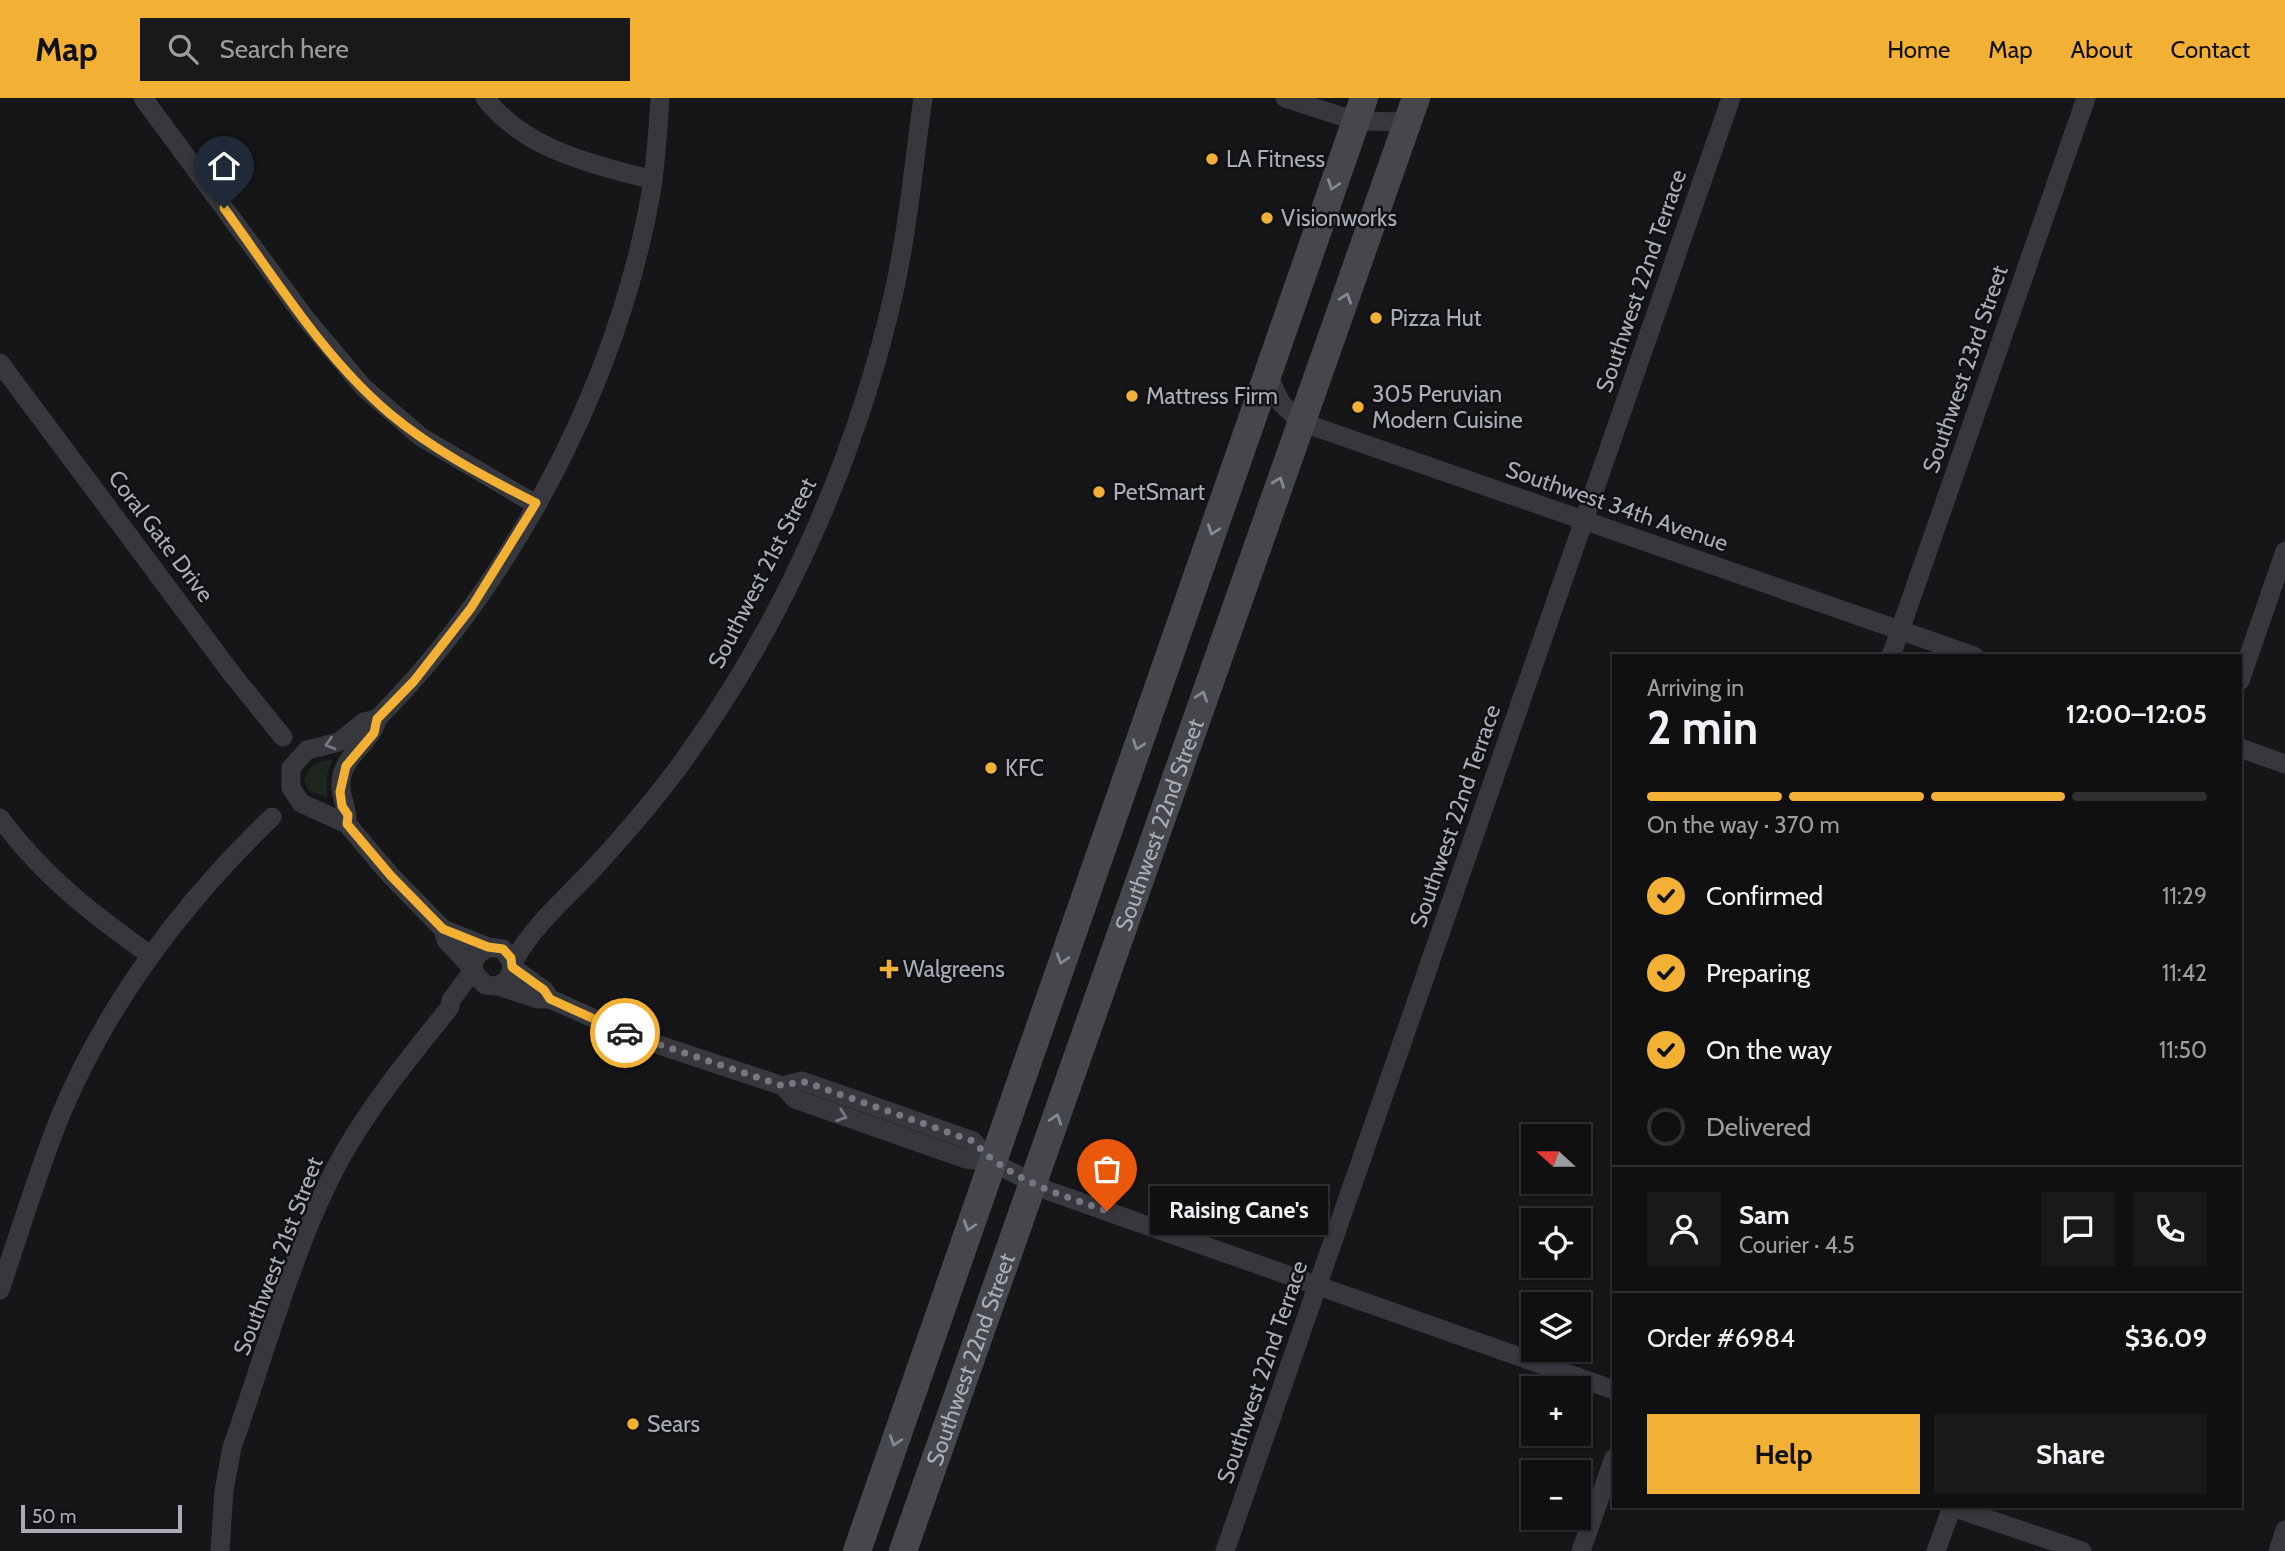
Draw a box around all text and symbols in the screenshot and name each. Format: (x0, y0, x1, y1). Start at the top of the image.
search box (140, 18, 630, 81)
text: Map (35, 29, 98, 69)
icon: search (164, 30, 202, 68)
text: Search here (220, 33, 349, 65)
text: Home (1887, 35, 1950, 64)
text: Map (1988, 35, 2033, 64)
text: About (2071, 35, 2133, 64)
text: Contact (2171, 35, 2250, 64)
pin (194, 136, 254, 208)
place label: LA Fitness (1226, 145, 1325, 173)
icon: home (205, 147, 243, 185)
marker: LA Fitness (1204, 151, 1220, 167)
street label: Southwest 22nd Terrace (1590, 166, 1692, 396)
one-way arrow (1327, 179, 1341, 191)
place label: Visionworks (1281, 204, 1397, 232)
marker: Visionworks (1259, 210, 1275, 226)
street label: Southwest 23rd Street (1916, 261, 2014, 476)
one-way arrow (1338, 293, 1352, 305)
place label: Pizza Hut (1390, 304, 1482, 332)
marker: Pizza Hut (1368, 310, 1384, 326)
place label: 305 Peruvian Modern Cuisine (1372, 380, 1523, 434)
place label: Mattress Firm (1146, 382, 1278, 410)
marker: Mattress Firm (1124, 388, 1140, 404)
marker: 305 Peruvian Modern Cuisine (1350, 399, 1366, 415)
street label: Southwest 34th Avenue (1502, 455, 1732, 557)
street label: Coral Gate Drive (102, 465, 220, 608)
street label: Southwest 21st Street (702, 473, 822, 673)
one-way arrow (1271, 476, 1285, 488)
place label: PetSmart (1113, 478, 1205, 506)
marker: PetSmart (1091, 484, 1107, 500)
one-way arrow (1207, 523, 1221, 536)
text: Arriving in (1647, 674, 1744, 702)
one-way arrow (1194, 690, 1208, 702)
text: 12:00–12:05 (2066, 698, 2207, 730)
text: 2 min (1647, 700, 1758, 756)
street label: Southwest 22nd Terrace (1404, 701, 1506, 931)
street label: Southwest 22nd Street (1109, 715, 1210, 935)
one-way arrow (324, 735, 336, 750)
one-way arrow (1132, 738, 1146, 750)
place label: KFC (1005, 754, 1044, 782)
marker: KFC (983, 760, 999, 776)
text: On the way · 370 m (1647, 811, 1840, 839)
icon: check (1647, 877, 1685, 915)
text: Confirmed (1706, 880, 1823, 912)
text: 11:29 (2162, 882, 2207, 910)
one-way arrow (1056, 953, 1070, 965)
icon: check (1647, 954, 1685, 992)
place label: Walgreens (903, 955, 1005, 983)
text: Preparing (1706, 957, 1810, 989)
text: 11:42 (2162, 959, 2207, 987)
marker: Walgreens (881, 961, 897, 977)
courier (590, 998, 660, 1068)
icon: car (606, 1014, 644, 1052)
icon: check (1647, 1031, 1685, 1069)
text: On the way (1706, 1034, 1832, 1066)
text: 11:50 (2159, 1036, 2207, 1064)
one-way arrow (835, 1108, 848, 1122)
text: Delivered (1706, 1111, 1811, 1143)
one-way arrow (1048, 1114, 1062, 1126)
north arrow (1521, 1124, 1591, 1194)
map controls (1521, 1124, 1591, 1530)
pin (1077, 1139, 1137, 1211)
icon: bag (1088, 1150, 1126, 1188)
street label: Southwest 21st Street (227, 1153, 329, 1359)
callout: Raising Cane's (1149, 1186, 1328, 1236)
button: person (1647, 1192, 1721, 1266)
button: chat (2041, 1192, 2115, 1266)
button: phone (2133, 1192, 2207, 1266)
text: Raising Cane's (1169, 1196, 1309, 1224)
text: Sam (1739, 1199, 1790, 1231)
button: locate (1521, 1208, 1591, 1278)
one-way arrow (963, 1219, 977, 1232)
text: Courier · 4.5 (1739, 1231, 1855, 1259)
street label: Southwest 22nd Street (920, 1249, 1021, 1469)
street label: Southwest 22nd Terrace (1211, 1257, 1313, 1487)
button: layers (1521, 1292, 1591, 1362)
text: Order #6984 (1647, 1322, 1795, 1354)
text: $36.09 (2125, 1322, 2207, 1354)
button: + (1521, 1376, 1591, 1446)
place label: Sears (647, 1410, 700, 1438)
button: Help (1647, 1414, 1920, 1494)
button: Share (1934, 1414, 2207, 1494)
marker: Sears (625, 1416, 641, 1432)
one-way arrow (889, 1435, 903, 1447)
button: − (1521, 1460, 1591, 1530)
scale bar (21, 1502, 182, 1534)
text: 50 m (32, 1505, 76, 1528)

